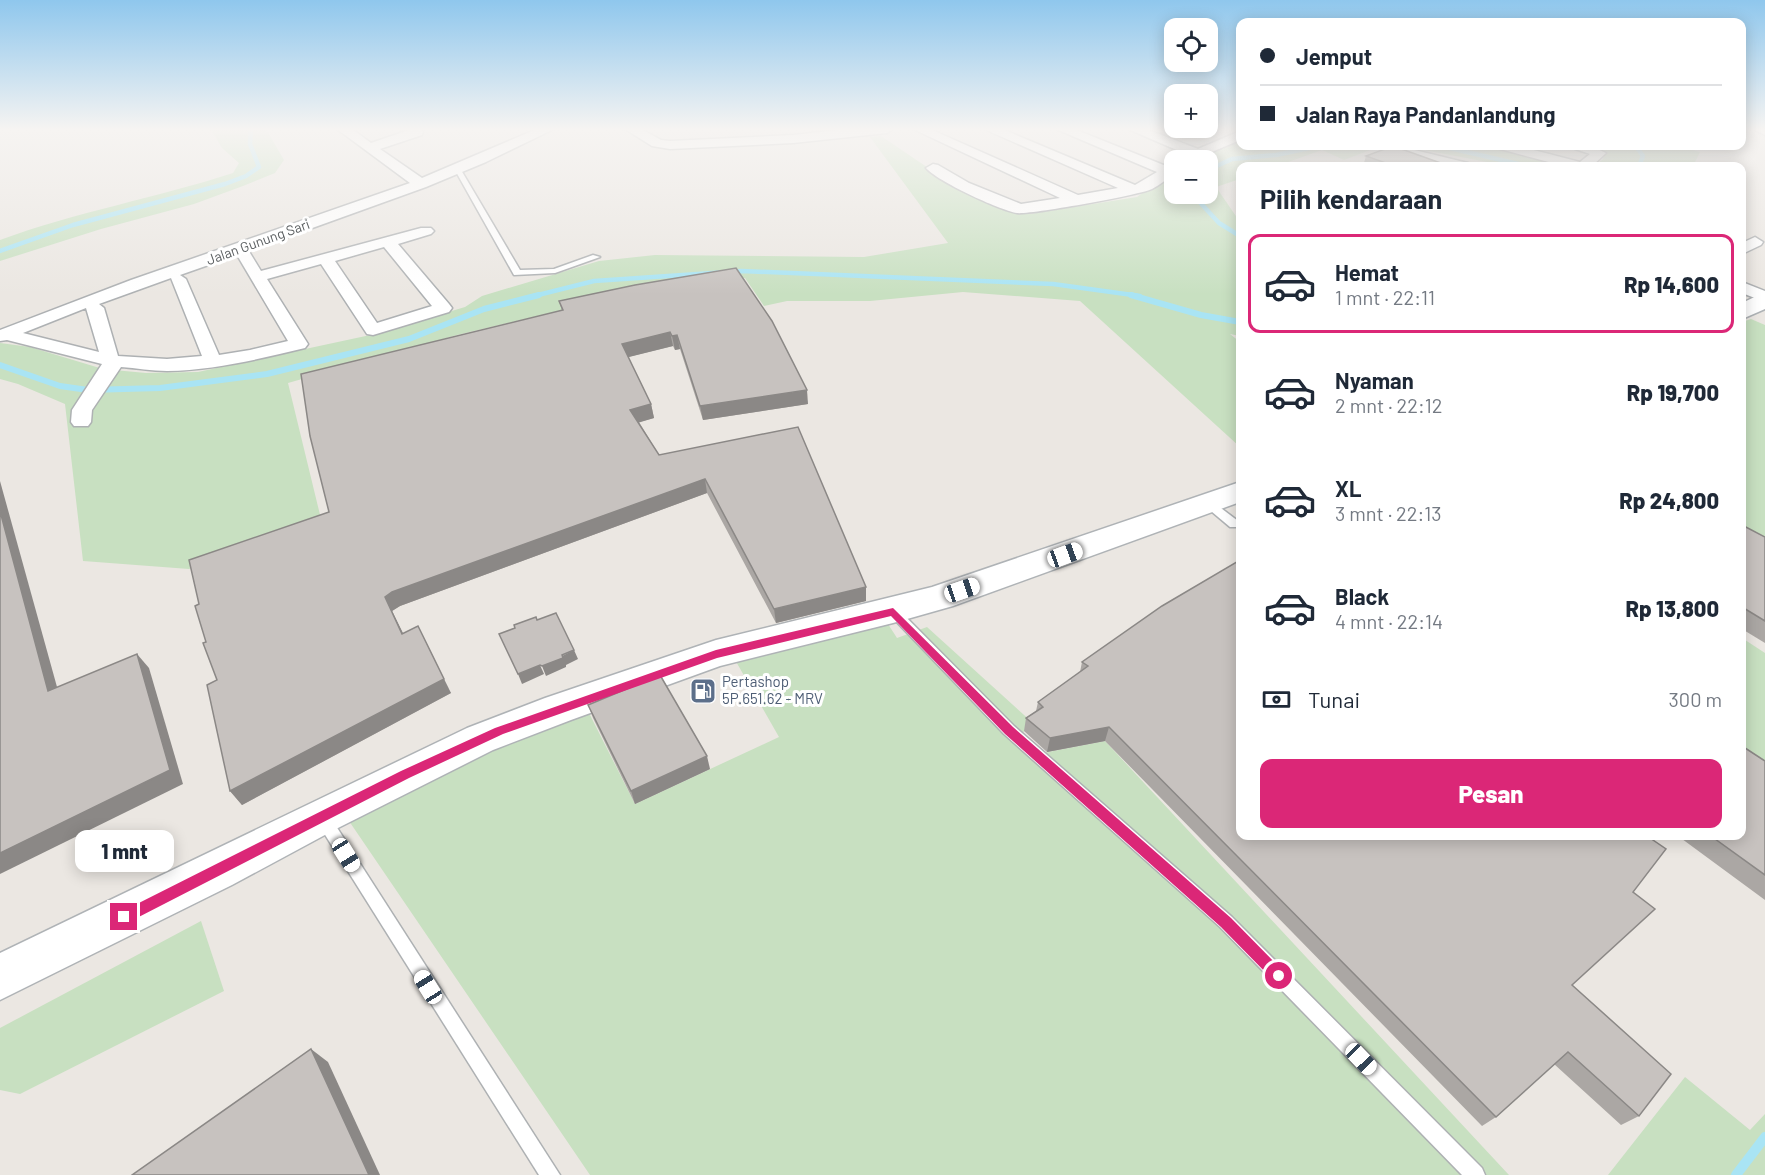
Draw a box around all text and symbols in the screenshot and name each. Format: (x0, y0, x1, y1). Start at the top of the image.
map controls (1164, 18, 1218, 204)
button: locate (1164, 18, 1218, 72)
text: Jemput (1296, 43, 1372, 69)
button: + (1164, 84, 1218, 138)
text: Jalan Raya Pandanlandung (1296, 101, 1556, 127)
button: − (1164, 150, 1218, 204)
text: Pilih kendaraan (1260, 182, 1442, 214)
street label: Jalan Gunung Sari (204, 215, 312, 268)
icon: car (1263, 257, 1317, 311)
text: Hemat (1335, 259, 1399, 285)
text: Rp 14,600 (1624, 271, 1719, 297)
text: 1 mnt · 22:11 (1335, 285, 1435, 309)
icon: car (1263, 365, 1317, 419)
text: Nyaman (1335, 367, 1414, 393)
text: Rp 19,700 (1627, 379, 1719, 405)
text: 2 mnt · 22:12 (1335, 393, 1442, 417)
icon: car (1263, 473, 1317, 527)
text: XL (1335, 475, 1361, 501)
text: Rp 24,800 (1619, 487, 1719, 513)
text: 3 mnt · 22:13 (1335, 501, 1442, 525)
car (1045, 540, 1085, 570)
car (942, 576, 982, 604)
icon: car (1263, 581, 1317, 635)
text: Black (1335, 583, 1389, 609)
text: Rp 13,800 (1626, 595, 1719, 621)
text: 4 mnt · 22:14 (1335, 609, 1443, 633)
place label: Pertashop 5P.651.62 - MRV (722, 672, 823, 707)
fuel station icon: Pertashop 5P.651.62 - MRV (688, 676, 718, 706)
icon: cash (1260, 683, 1293, 716)
text: Tunai (1308, 686, 1360, 712)
text: 300 m (1669, 687, 1722, 711)
button: Pesan (1260, 759, 1722, 828)
callout: 1 mnt (74, 830, 174, 872)
car (329, 835, 363, 875)
text: 1 mnt (101, 839, 148, 863)
route end (110, 903, 137, 930)
route start (1265, 962, 1292, 989)
car (411, 967, 445, 1007)
car (1342, 1040, 1380, 1078)

